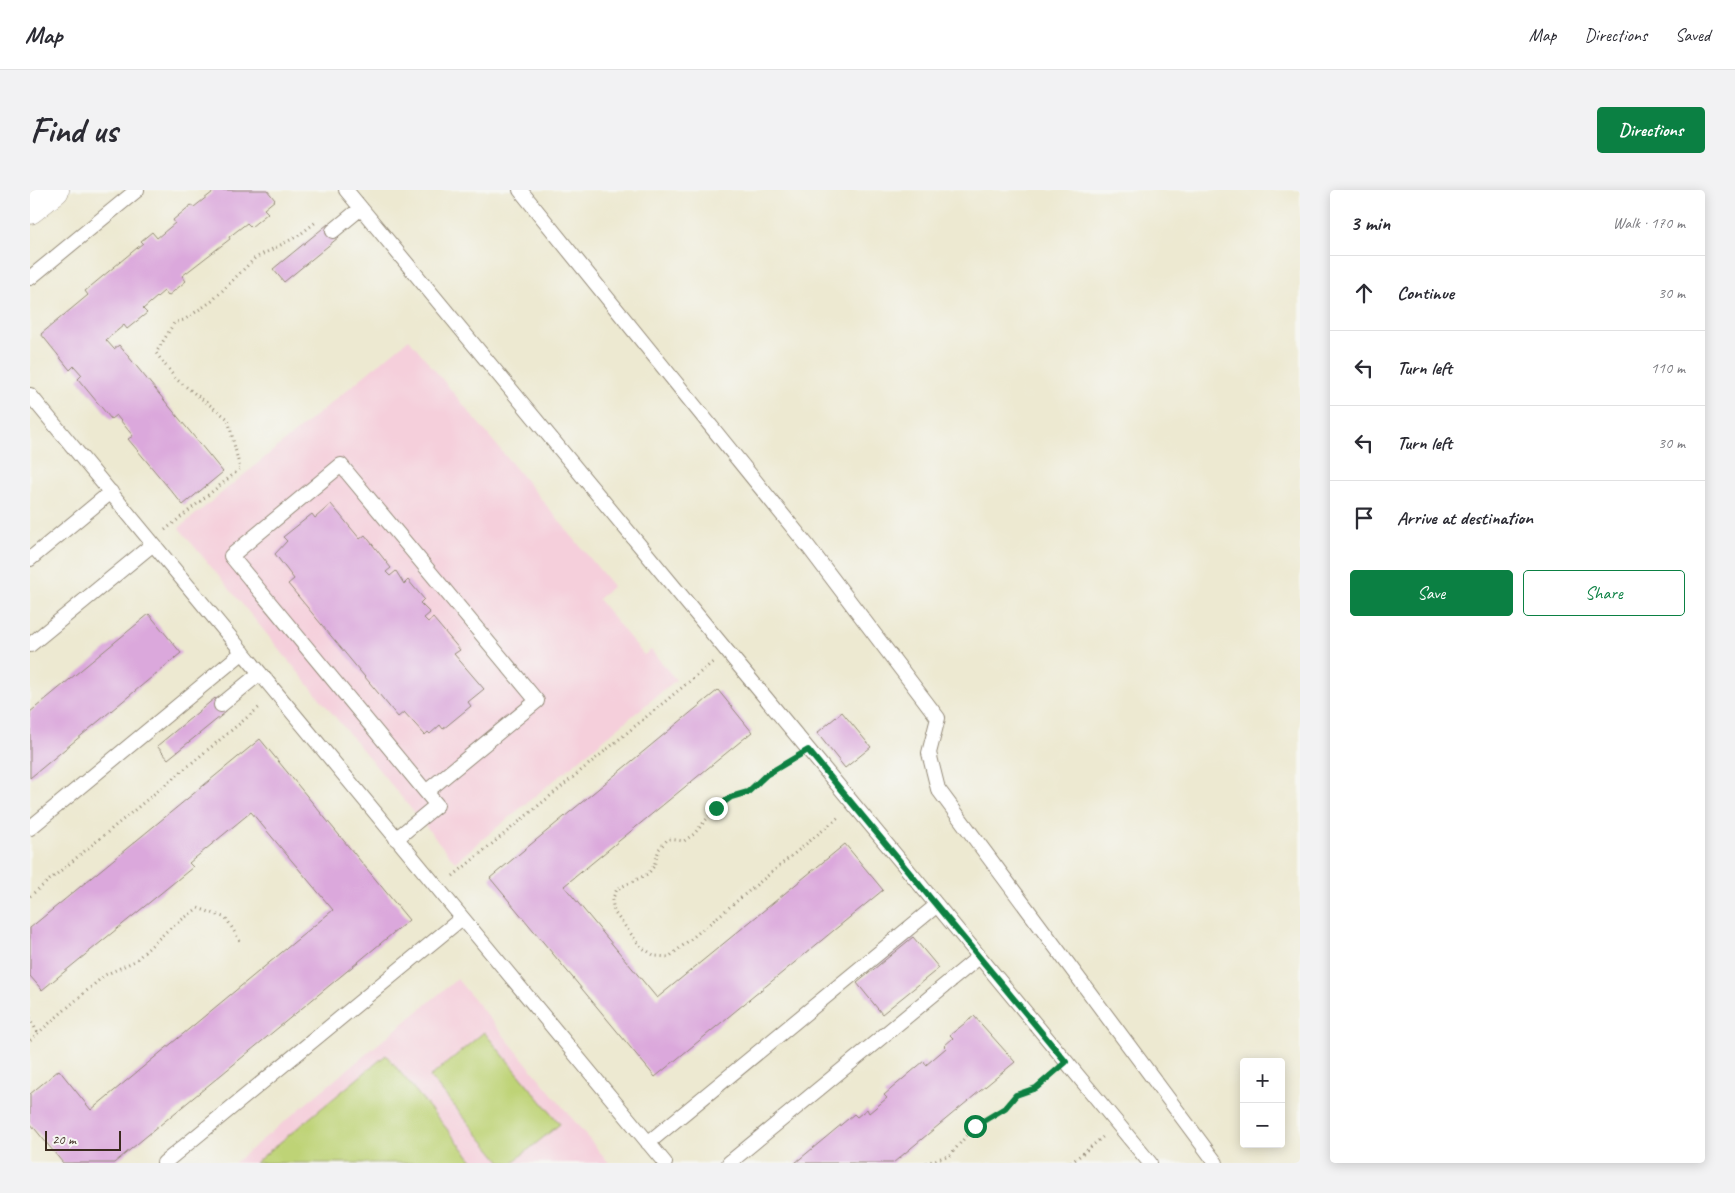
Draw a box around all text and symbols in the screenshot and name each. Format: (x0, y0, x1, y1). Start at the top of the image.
text: Map (25, 20, 62, 50)
text: Map (1529, 24, 1556, 46)
text: Directions (1584, 24, 1647, 46)
text: Saved (1675, 24, 1710, 46)
button: Directions (1597, 107, 1705, 153)
text: Find us (30, 108, 117, 153)
text: 3 min (1350, 210, 1390, 236)
text: Walk · 170 m (1613, 213, 1685, 233)
icon: ahead (1350, 279, 1378, 307)
text: Continue (1397, 281, 1454, 305)
text: 30 m (1658, 283, 1685, 303)
icon: left (1350, 354, 1378, 382)
text: Turn left (1397, 356, 1452, 380)
text: 110 m (1651, 358, 1685, 378)
icon: left (1350, 429, 1378, 457)
text: Turn left (1397, 431, 1452, 455)
text: 30 m (1658, 433, 1685, 453)
icon: arrive (1350, 504, 1378, 532)
text: Arrive at destination (1397, 506, 1533, 530)
button: Save (1350, 570, 1513, 616)
button: Share (1523, 570, 1685, 616)
route end (705, 797, 728, 820)
map controls (1240, 1058, 1285, 1148)
button: + (1240, 1058, 1285, 1103)
button: − (1240, 1103, 1285, 1148)
route start (964, 1115, 987, 1138)
scale bar (45, 1128, 121, 1151)
text: 20 m (52, 1131, 76, 1148)

